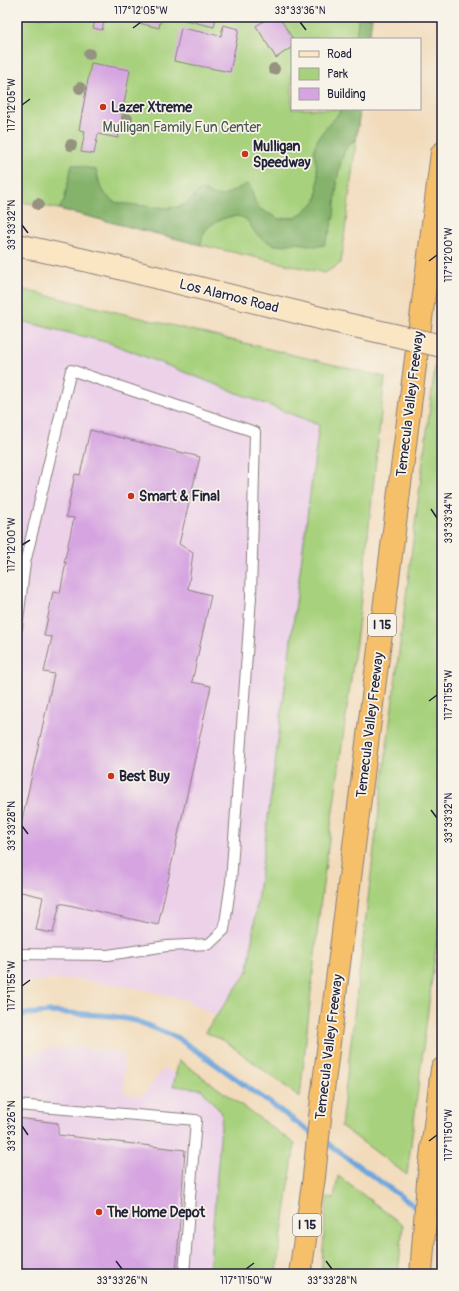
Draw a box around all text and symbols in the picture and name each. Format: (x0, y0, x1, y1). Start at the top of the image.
text: 117°12'05"W (114, 5, 168, 17)
text: 33°33'36"N (275, 5, 326, 17)
legend (291, 38, 421, 110)
text: Road (327, 47, 352, 62)
text: Park (327, 67, 348, 82)
text: 117°12'05"W (6, 78, 18, 132)
text: Building (327, 87, 366, 102)
place label: Lazer Xtreme (111, 99, 193, 116)
marker: Lazer Xtreme (98, 102, 108, 112)
park label: Mulligan Family Fun Center (103, 119, 261, 136)
place label: Mulligan Speedway (253, 138, 310, 171)
marker: Mulligan Speedway (240, 149, 250, 159)
text: 33°33'32"N (6, 199, 18, 250)
text: 117°12'00"W (443, 227, 455, 283)
street label: Los Alamos Road (178, 275, 281, 317)
street label: Temecula Valley Freeway (393, 330, 427, 478)
place label: Smart & Final (139, 488, 220, 505)
marker: Smart & Final (126, 491, 136, 501)
text: 33°33'34"N (443, 492, 455, 543)
text: 117°12'00"W (6, 517, 18, 573)
road number: I 15 (368, 614, 396, 636)
street label: Temecula Valley Freeway (353, 651, 387, 799)
text: 117°11'55"W (443, 669, 455, 720)
place label: Best Buy (119, 768, 170, 785)
marker: Best Buy (106, 771, 116, 781)
text: 33°33'32"N (443, 792, 455, 843)
text: 33°33'28"N (6, 801, 18, 851)
text: 117°11'55"W (6, 960, 18, 1011)
street label: Temecula Valley Freeway (312, 973, 346, 1121)
text: 33°33'26"N (6, 1100, 18, 1151)
text: 117°11'50"W (443, 1108, 455, 1161)
place label: The Home Depot (106, 1204, 205, 1221)
marker: The Home Depot (94, 1207, 104, 1217)
road number: I 15 (293, 1214, 321, 1236)
text: 33°33'26"N (97, 1275, 148, 1287)
text: 117°11'50"W (220, 1275, 273, 1287)
text: 33°33'28"N (307, 1275, 357, 1287)

